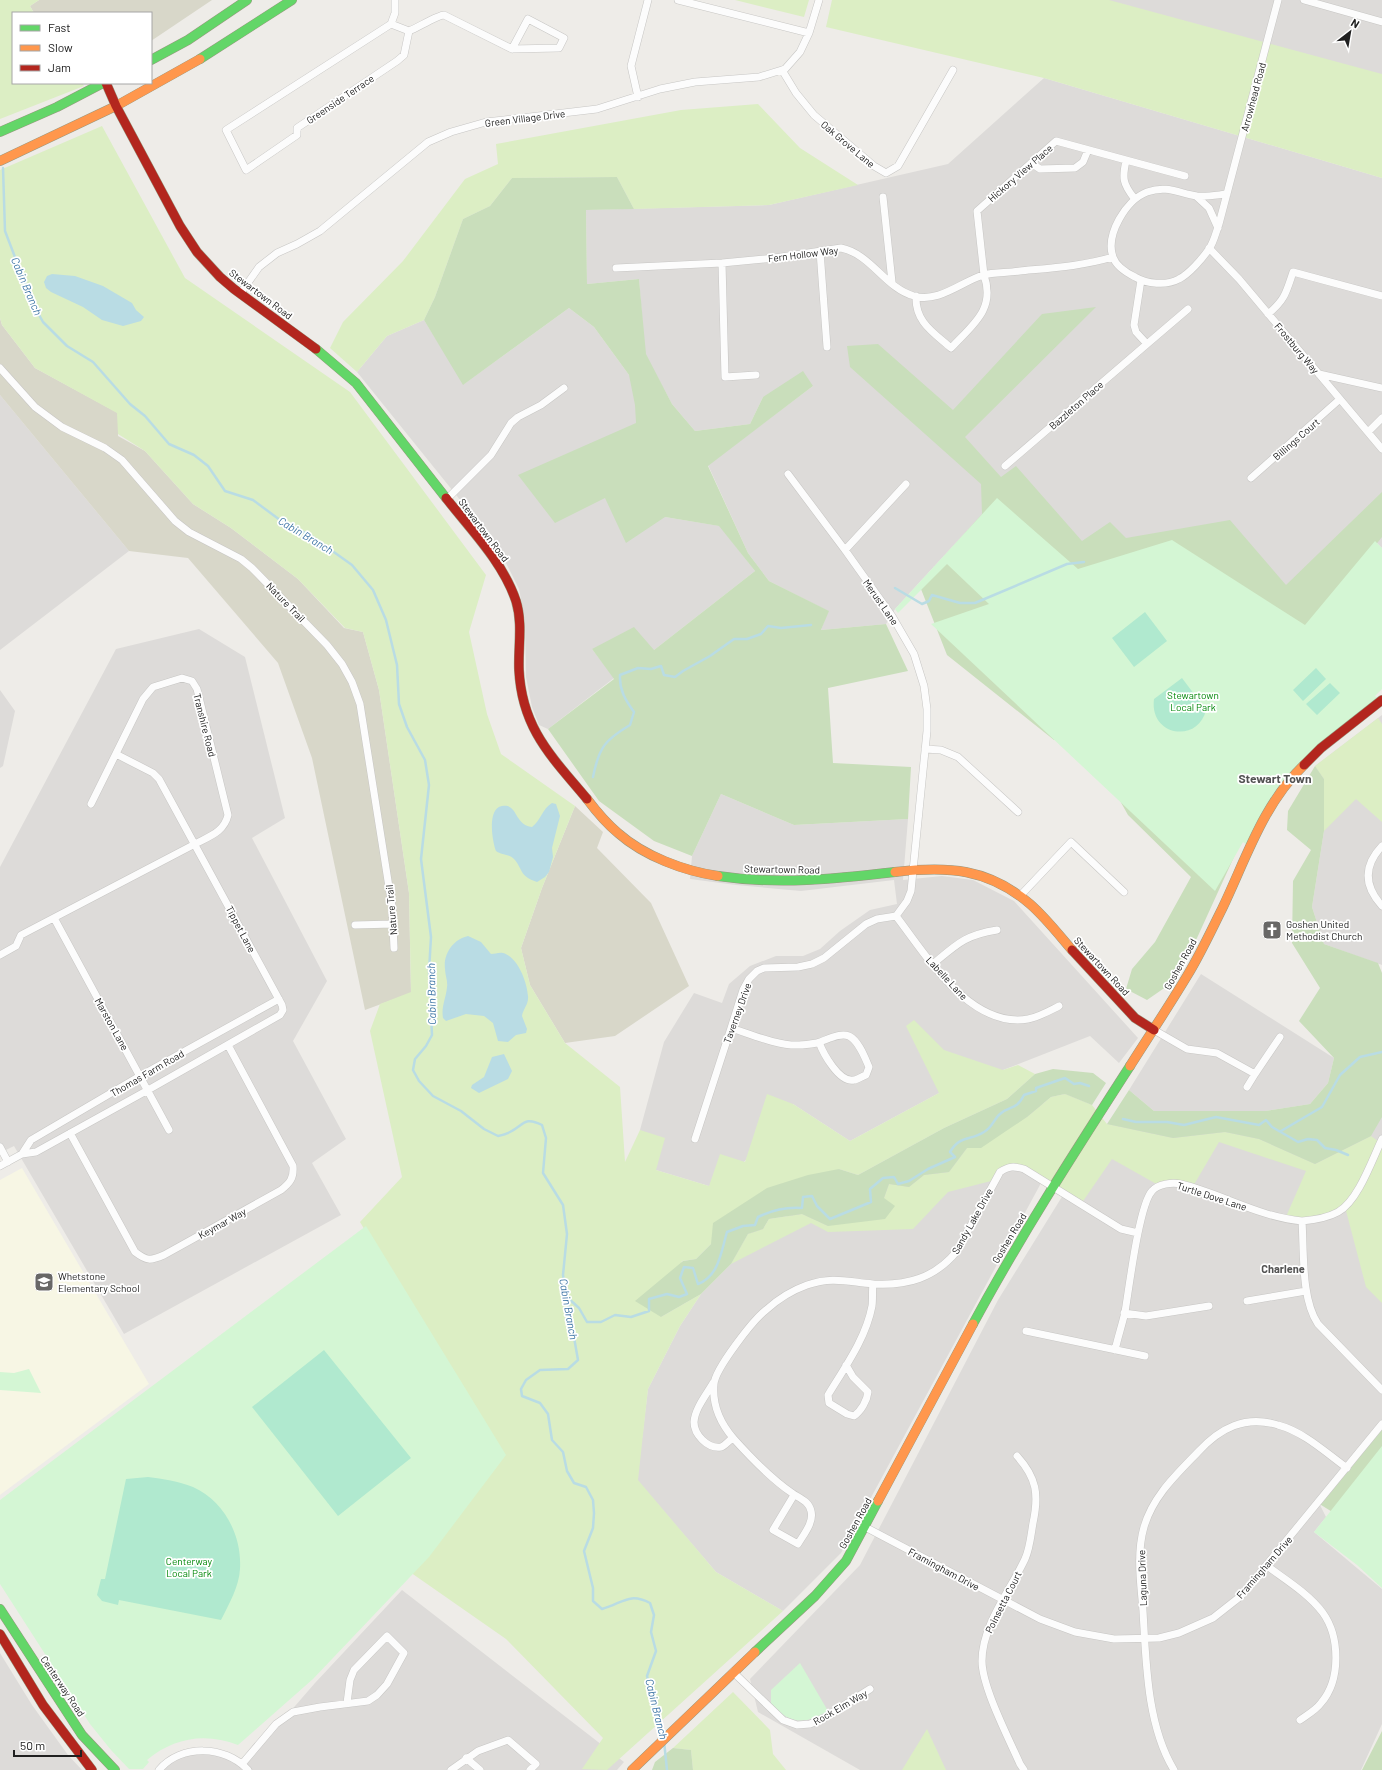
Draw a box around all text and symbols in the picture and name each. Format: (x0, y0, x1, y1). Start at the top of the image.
legend (12, 12, 152, 84)
north arrow (1330, 12, 1370, 52)
text: N (1349, 16, 1362, 30)
text: Fast (48, 20, 71, 34)
text: Slow (48, 40, 73, 54)
text: Jam (48, 60, 71, 74)
street label: Arrowhead Road (1238, 61, 1268, 133)
street label: Greenside Terrace (304, 72, 376, 126)
street label: Green Village Drive (484, 107, 566, 129)
street label: Oak Grove Lane (819, 118, 877, 170)
street label: Hickory View Place (985, 142, 1055, 204)
street label: Fern Hollow Way (767, 244, 839, 264)
water label: Cabin Branch (9, 255, 45, 317)
street label: Stewartown Road (227, 266, 295, 322)
street label: Frostburg Way (1272, 320, 1322, 376)
street label: Bazzleton Place (1046, 378, 1106, 432)
street label: Billings Court (1270, 415, 1322, 462)
street label: Stewartown Road (456, 496, 512, 564)
water label: Cabin Branch (276, 513, 336, 557)
street label: Merust Lane (861, 577, 901, 627)
street label: Nature Trail (264, 580, 308, 624)
park label: Stewartown Local Park (1167, 689, 1219, 713)
street label: Transhire Road (191, 692, 219, 758)
district label: Stewart Town (1238, 771, 1312, 785)
street label: Stewartown Road (744, 862, 820, 876)
street label: Nature Trail (383, 884, 399, 936)
street label: Tippet Lane (224, 903, 258, 955)
place label: Goshen United Methodist Church (1286, 918, 1362, 942)
church icon: Goshen United Methodist Church (1261, 919, 1283, 941)
street label: Stewartown Road (1072, 934, 1132, 998)
street label: Goshen Road (1161, 936, 1199, 992)
street label: Labelle Lane (924, 954, 970, 1002)
water label: Cabin Branch (424, 963, 438, 1025)
street label: Taverney Drive (720, 981, 754, 1045)
street label: Marston Lane (93, 996, 131, 1052)
street label: Thomas Farm Road (108, 1047, 186, 1099)
street label: Turtle Dove Lane (1176, 1179, 1248, 1213)
street label: Sandy Lake Drive (949, 1186, 995, 1256)
street label: Keymar Way (196, 1205, 248, 1241)
street label: Goshen Road (989, 1211, 1029, 1265)
district label: Charlene (1261, 1262, 1305, 1275)
place label: Whetstone Elementary School (58, 1270, 139, 1294)
school or university icon: Whetstone Elementary School (33, 1271, 55, 1293)
water label: Cabin Branch (557, 1277, 581, 1341)
street label: Goshen Road (836, 1495, 874, 1551)
street label: Framingham Drive (1234, 1533, 1294, 1601)
street label: Framingham Drive (906, 1545, 982, 1593)
street label: Laguna Drive (1135, 1550, 1149, 1606)
park label: Centerway Local Park (166, 1555, 213, 1579)
street label: Poinsetta Court (982, 1569, 1024, 1635)
street label: Centerway Road (38, 1653, 88, 1719)
water label: Cabin Branch (643, 1677, 671, 1741)
street label: Rock Elm Way (811, 1687, 869, 1727)
scale bar (14, 1732, 81, 1758)
text: 50 m (20, 1738, 45, 1752)

